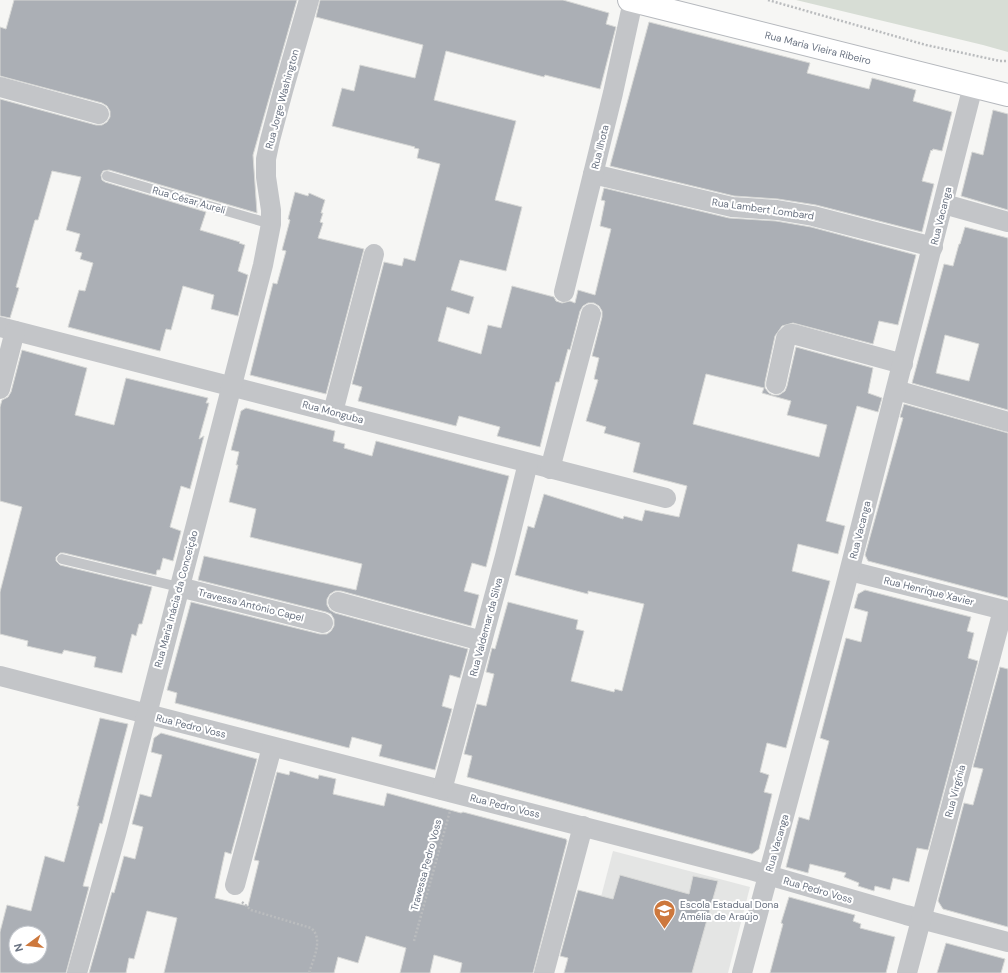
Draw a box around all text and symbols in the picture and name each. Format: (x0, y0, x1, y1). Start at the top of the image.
street label: Rua Maria Vieira Ribeiro (764, 28, 873, 67)
street label: Rua Jorge Washington (262, 48, 302, 150)
street label: Rua Ilhota (588, 124, 612, 170)
street label: Rua César Aureli (151, 183, 227, 217)
street label: Rua Vacanga (928, 186, 954, 246)
street label: Rua Lambert Lombard (711, 195, 815, 223)
street label: Rua Monguba (301, 398, 365, 426)
street label: Rua Vacanga (847, 500, 873, 560)
street label: Rua Maria Inácia da Conceição (151, 529, 201, 669)
street label: Rua Henrique Xavier (883, 573, 976, 609)
street label: Rua Valdemar da Silva (467, 576, 505, 678)
street label: Travessa Antônio Capel (197, 586, 305, 624)
street label: Rua Pedro Voss (155, 711, 227, 741)
street label: Rua Virgínia (942, 763, 968, 819)
street label: Rua Pedro Voss (469, 791, 541, 821)
street label: Rua Vacanga (763, 813, 791, 873)
street label: Travessa Pedro Voss (408, 818, 444, 912)
street label: Rua Pedro Voss (782, 874, 854, 906)
school or university icon: Escola Estadual Dona Amélia de Araújo (652, 897, 678, 930)
place label: Escola Estadual Dona Amélia de Araújo (680, 898, 779, 923)
north arrow (8, 925, 48, 965)
text: N (11, 942, 26, 953)

